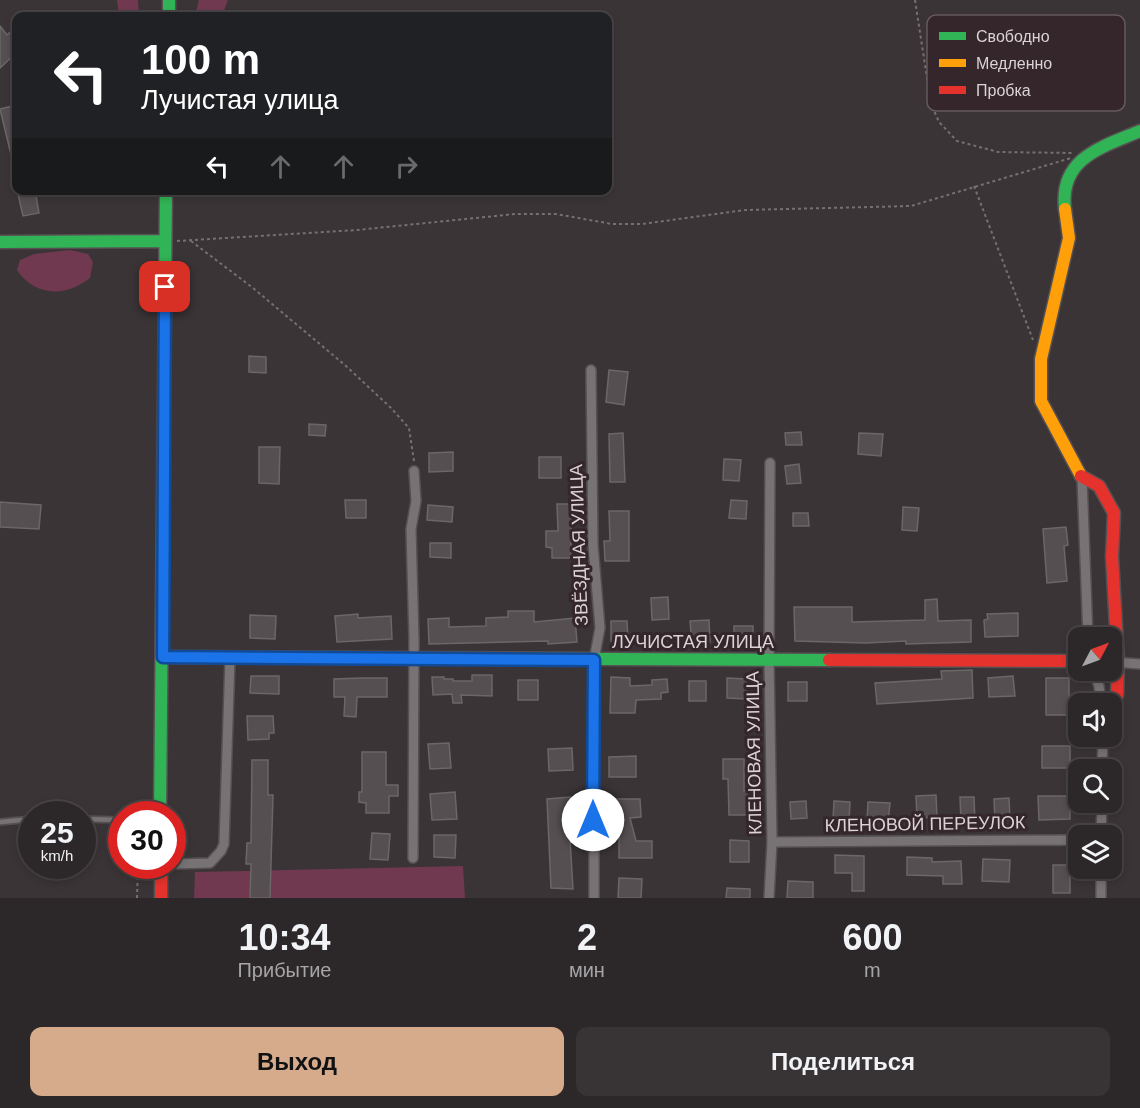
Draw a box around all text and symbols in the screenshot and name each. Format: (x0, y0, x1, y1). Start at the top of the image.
legend (927, 15, 1125, 111)
text: Свободно (976, 28, 1050, 45)
icon: left (42, 36, 120, 114)
text: 100 m (141, 36, 260, 83)
text: Медленно (976, 55, 1052, 72)
text: Пробка (976, 82, 1031, 99)
text: Лучистая улица (141, 85, 339, 115)
icon: left (201, 150, 234, 183)
icon: ahead (264, 150, 297, 183)
icon: ahead (327, 150, 360, 183)
icon: right (390, 150, 423, 183)
pin (139, 261, 190, 312)
icon: arrive (148, 270, 181, 303)
street label: ЗВЁЗДНАЯ УЛИЦА (566, 464, 592, 626)
north arrow (1068, 627, 1122, 681)
map controls (1068, 627, 1122, 879)
street label: ЛУЧИСТАЯ УЛИЦА (612, 632, 774, 652)
street label: КЛЕНОВАЯ УЛИЦА (743, 671, 765, 835)
button: sound (1068, 693, 1122, 747)
button: search (1068, 759, 1122, 813)
position arrow (561, 788, 625, 852)
speed limit sign: 30 (108, 801, 186, 879)
street label: КЛЕНОВОЙ ПЕРЕУЛОК (824, 811, 1026, 836)
text: 25 (40, 816, 74, 849)
button: layers (1068, 825, 1122, 879)
text: km/h (41, 847, 73, 864)
text: 10:34 (238, 917, 331, 958)
text: 2 (577, 917, 597, 958)
text: 600 (842, 917, 902, 958)
text: Прибытие (237, 959, 331, 981)
text: мин (569, 959, 605, 981)
text: m (864, 959, 881, 981)
button: Выход (30, 1027, 564, 1096)
button: Поделиться (576, 1027, 1110, 1096)

